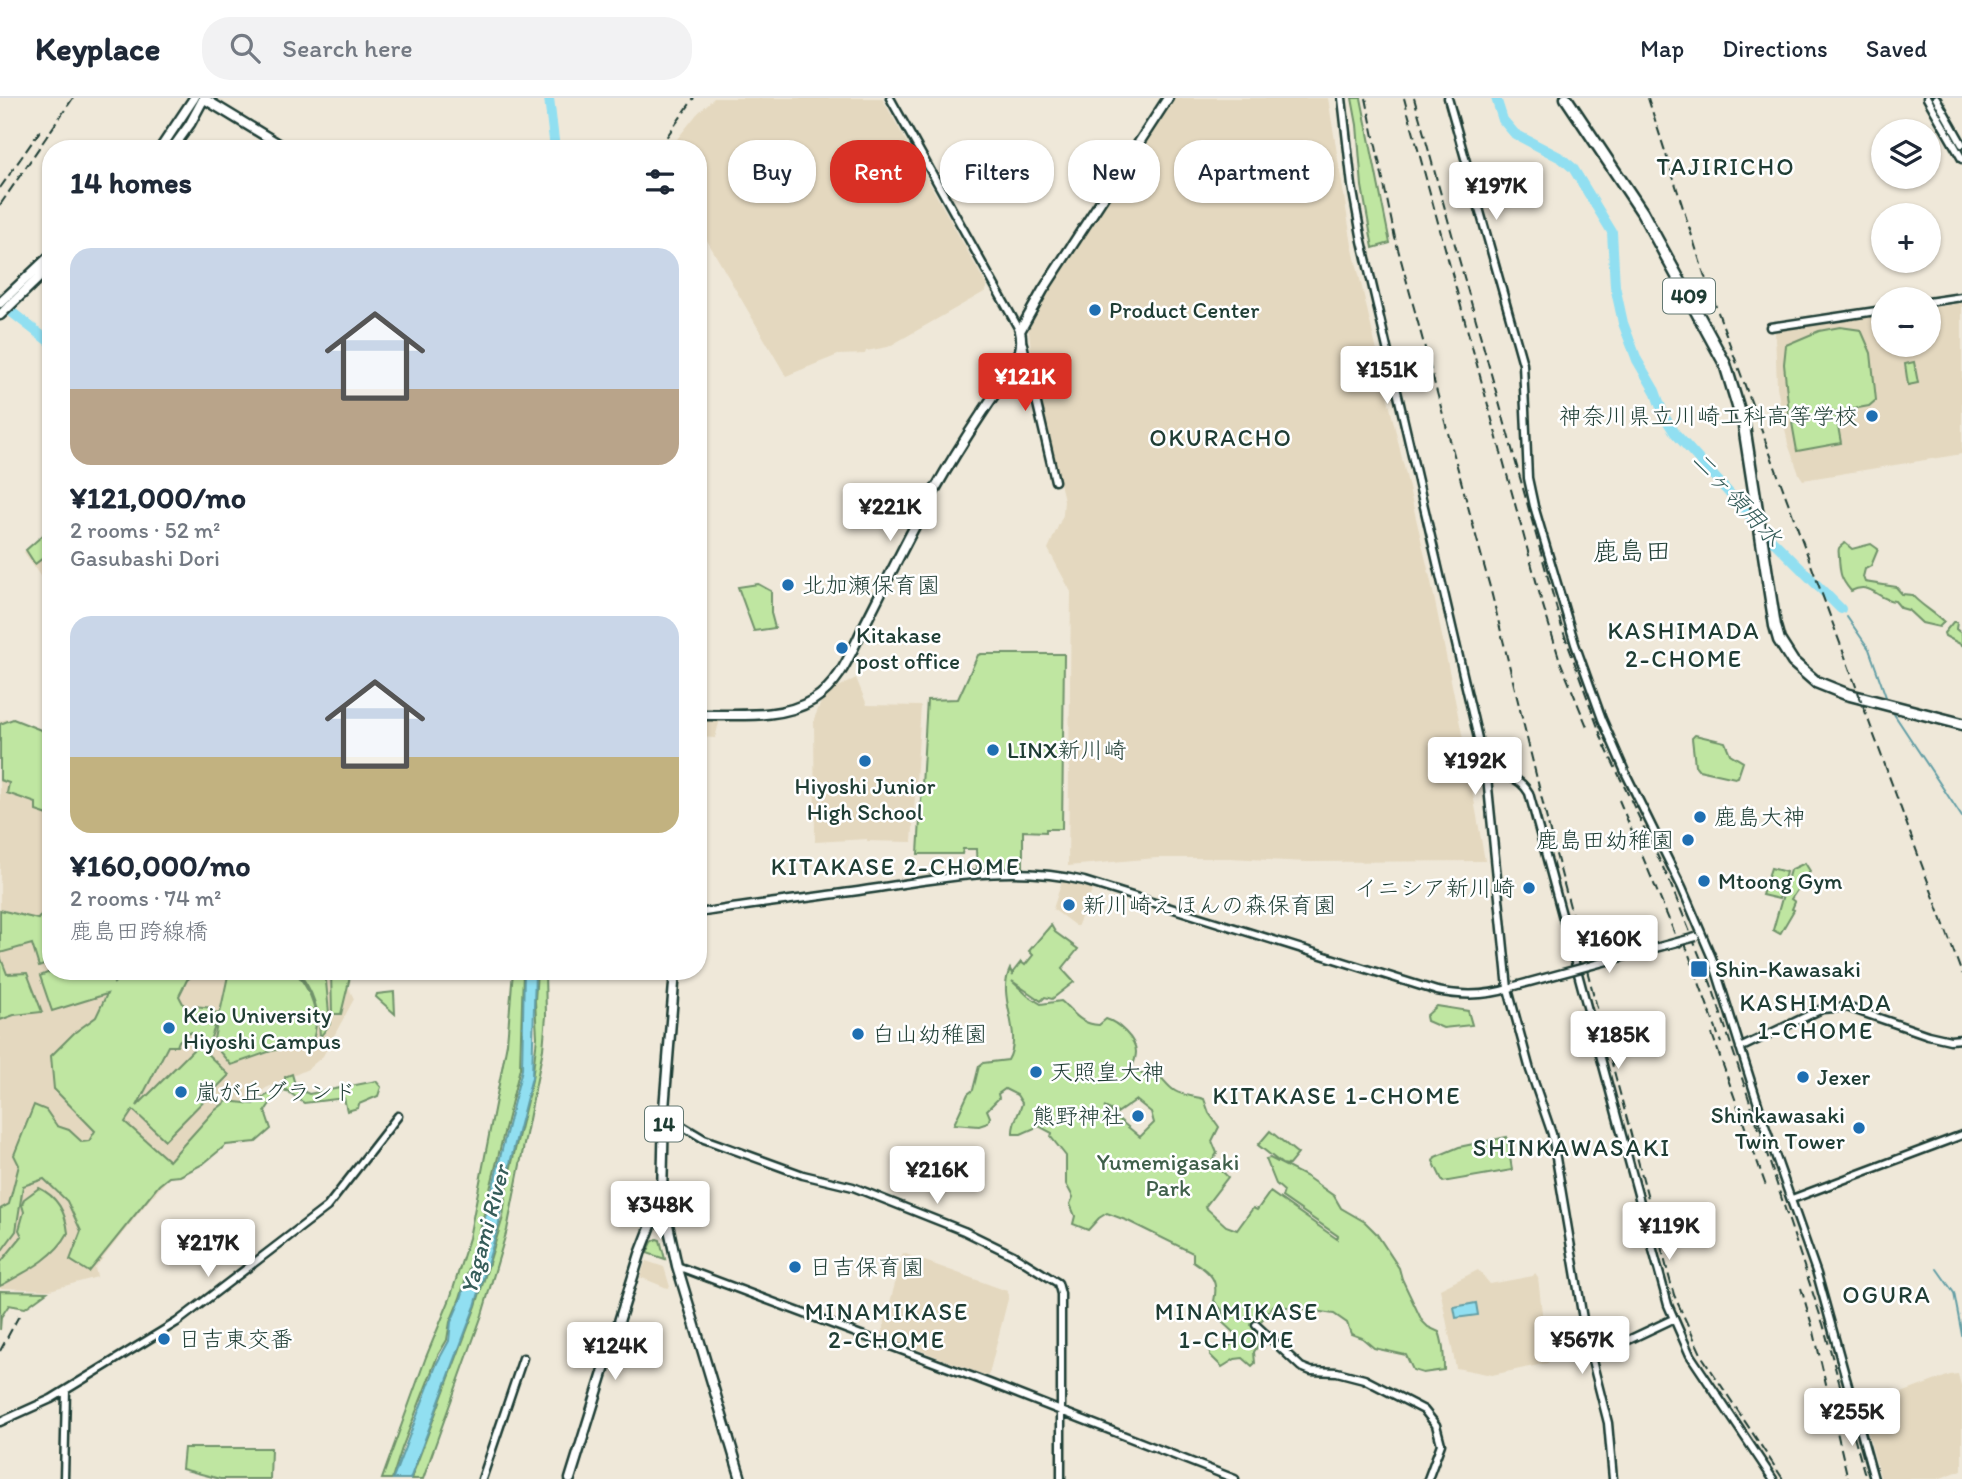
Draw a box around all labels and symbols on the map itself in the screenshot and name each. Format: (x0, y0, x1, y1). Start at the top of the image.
district label: TAJIRICHO (1656, 152, 1796, 181)
pin: ¥197K (1447, 162, 1545, 222)
road number: 409 (1663, 278, 1715, 314)
place label: Product Center (1109, 296, 1259, 324)
marker: Product Center (1087, 302, 1103, 318)
pin: ¥151K (1338, 346, 1436, 406)
pin: ¥121K (976, 354, 1074, 413)
place label: 神奈川県立川崎工科高等学校 (1559, 402, 1858, 430)
marker: 神奈川県立川崎工科高等学校 (1864, 408, 1880, 424)
district label: OKURACHO (1149, 423, 1293, 452)
water label: 二ヶ領用水 (1686, 445, 1789, 552)
pin: ¥221K (841, 484, 939, 543)
district label: 鹿島田 (1593, 535, 1671, 567)
place label: 北加瀬保育園 (802, 571, 940, 599)
marker: 北加瀬保育園 (780, 577, 796, 593)
district label: KASHIMADA 2-CHOME (1608, 616, 1761, 673)
place label: Kitakase post office (856, 621, 960, 675)
marker: Kitakase post office (834, 640, 850, 656)
place label: LINX新川崎 (1007, 736, 1126, 764)
pin: ¥192K (1426, 738, 1524, 797)
marker: LINX新川崎 (985, 742, 1001, 758)
marker: Hiyoshi Junior High School (857, 753, 873, 769)
place label: Hiyoshi Junior High School (795, 772, 936, 826)
place label: 鹿島大神 (1714, 803, 1806, 831)
marker: 鹿島大神 (1692, 809, 1708, 825)
place label: 鹿島田幼稚園 (1536, 826, 1674, 854)
marker: 鹿島田幼稚園 (1680, 832, 1696, 848)
district label: KITAKASE 2-CHOME (771, 852, 1021, 881)
place label: Mtoong Gym (1718, 867, 1843, 895)
marker: Mtoong Gym (1696, 873, 1712, 889)
place label: イニシア新川崎 (1354, 874, 1515, 902)
marker: イニシア新川崎 (1521, 880, 1537, 896)
place label: 新川崎えほんの森保育園 (1083, 891, 1336, 919)
marker: 新川崎えほんの森保育園 (1061, 897, 1077, 913)
pin: ¥160K (1560, 916, 1658, 975)
place label: Shin-Kawasaki (1715, 955, 1861, 983)
marker: Shin-Kawasaki (1689, 959, 1709, 979)
district label: KASHIMADA 1-CHOME (1740, 988, 1893, 1045)
place label: Keio University Hiyoshi Campus (183, 1001, 341, 1055)
pin: ¥185K (1569, 1012, 1667, 1071)
marker: Keio University Hiyoshi Campus (161, 1020, 177, 1036)
place label: 白山幼稚園 (872, 1020, 987, 1048)
marker: 白山幼稚園 (850, 1026, 866, 1042)
place label: 天照皇大神 (1050, 1058, 1165, 1086)
place label: Jexer (1817, 1063, 1871, 1091)
marker: 天照皇大神 (1028, 1064, 1044, 1080)
marker: Jexer (1795, 1069, 1811, 1085)
place label: 嵐が丘グランド (195, 1078, 356, 1106)
district label: KITAKASE 1-CHOME (1213, 1081, 1461, 1110)
marker: 嵐が丘グランド (173, 1084, 189, 1100)
place label: Shinkawasaki Twin Tower (1711, 1101, 1845, 1155)
place label: 熊野神社 (1032, 1102, 1124, 1130)
road number: 14 (645, 1107, 683, 1142)
marker: 熊野神社 (1130, 1108, 1146, 1124)
marker: Shinkawasaki Twin Tower (1851, 1120, 1867, 1136)
district label: SHINKAWASAKI (1473, 1133, 1671, 1162)
pin: ¥216K (888, 1146, 986, 1206)
park label: Yumemigasaki Park (1097, 1148, 1239, 1202)
water label: Yagami River (453, 1160, 516, 1297)
pin: ¥348K (611, 1182, 709, 1241)
pin: ¥119K (1620, 1202, 1718, 1262)
pin: ¥217K (159, 1220, 257, 1279)
place label: 日吉保育園 (809, 1253, 924, 1281)
marker: 日吉保育園 (787, 1259, 803, 1275)
district label: OGURA (1842, 1280, 1932, 1309)
district label: MINAMIKASE 2-CHOME (805, 1297, 969, 1354)
district label: MINAMIKASE 1-CHOME (1155, 1297, 1319, 1354)
pin: ¥567K (1533, 1316, 1631, 1376)
pin: ¥124K (566, 1322, 664, 1382)
place label: 日吉東交番 (178, 1325, 293, 1353)
marker: 日吉東交番 (156, 1331, 172, 1347)
pin: ¥255K (1803, 1388, 1901, 1448)

